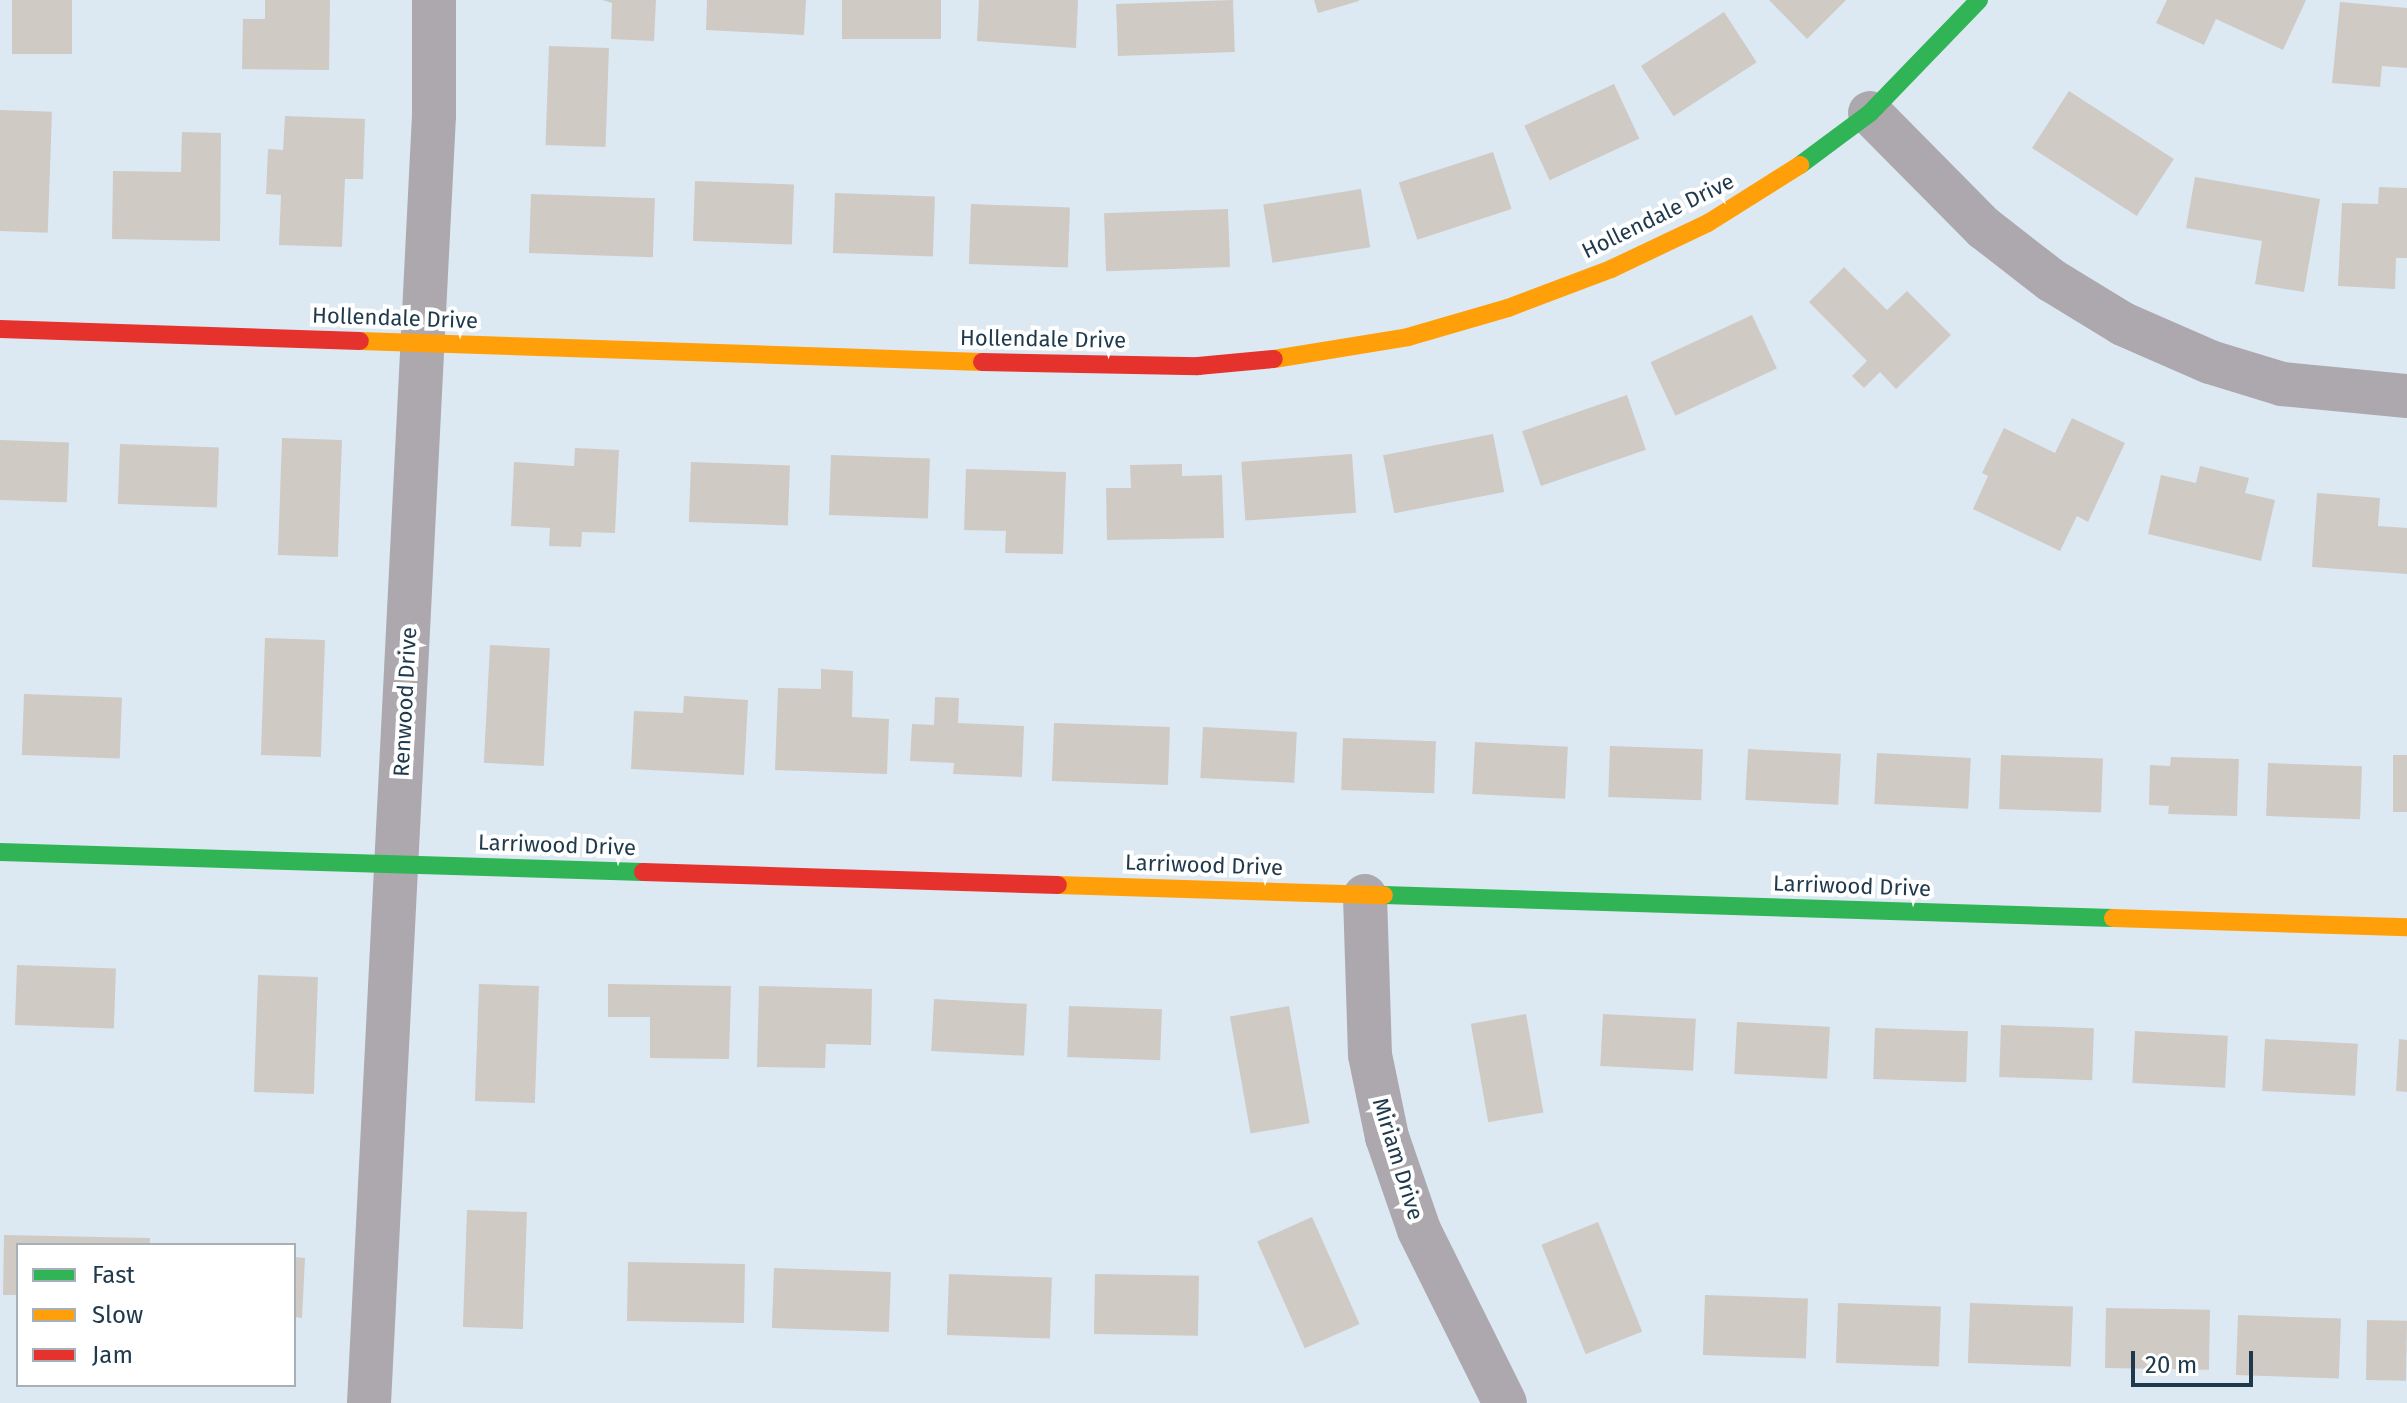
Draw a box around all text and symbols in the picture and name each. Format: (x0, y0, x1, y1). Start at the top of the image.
street label: Hollendale Drive (1578, 168, 1738, 264)
street label: Hollendale Drive (312, 302, 478, 334)
street label: Hollendale Drive (960, 324, 1126, 354)
street label: Renwood Drive (388, 626, 422, 778)
street label: Larriwood Drive (478, 829, 636, 861)
street label: Larriwood Drive (1125, 849, 1283, 881)
street label: Larriwood Drive (1773, 870, 1931, 902)
street label: Miriam Drive (1367, 1095, 1429, 1223)
legend (16, 1243, 296, 1387)
text: Fast (92, 1261, 135, 1289)
text: Slow (92, 1301, 143, 1329)
scale bar (2135, 1335, 2257, 1385)
text: Jam (92, 1341, 133, 1369)
text: 20 m (2145, 1351, 2197, 1379)

